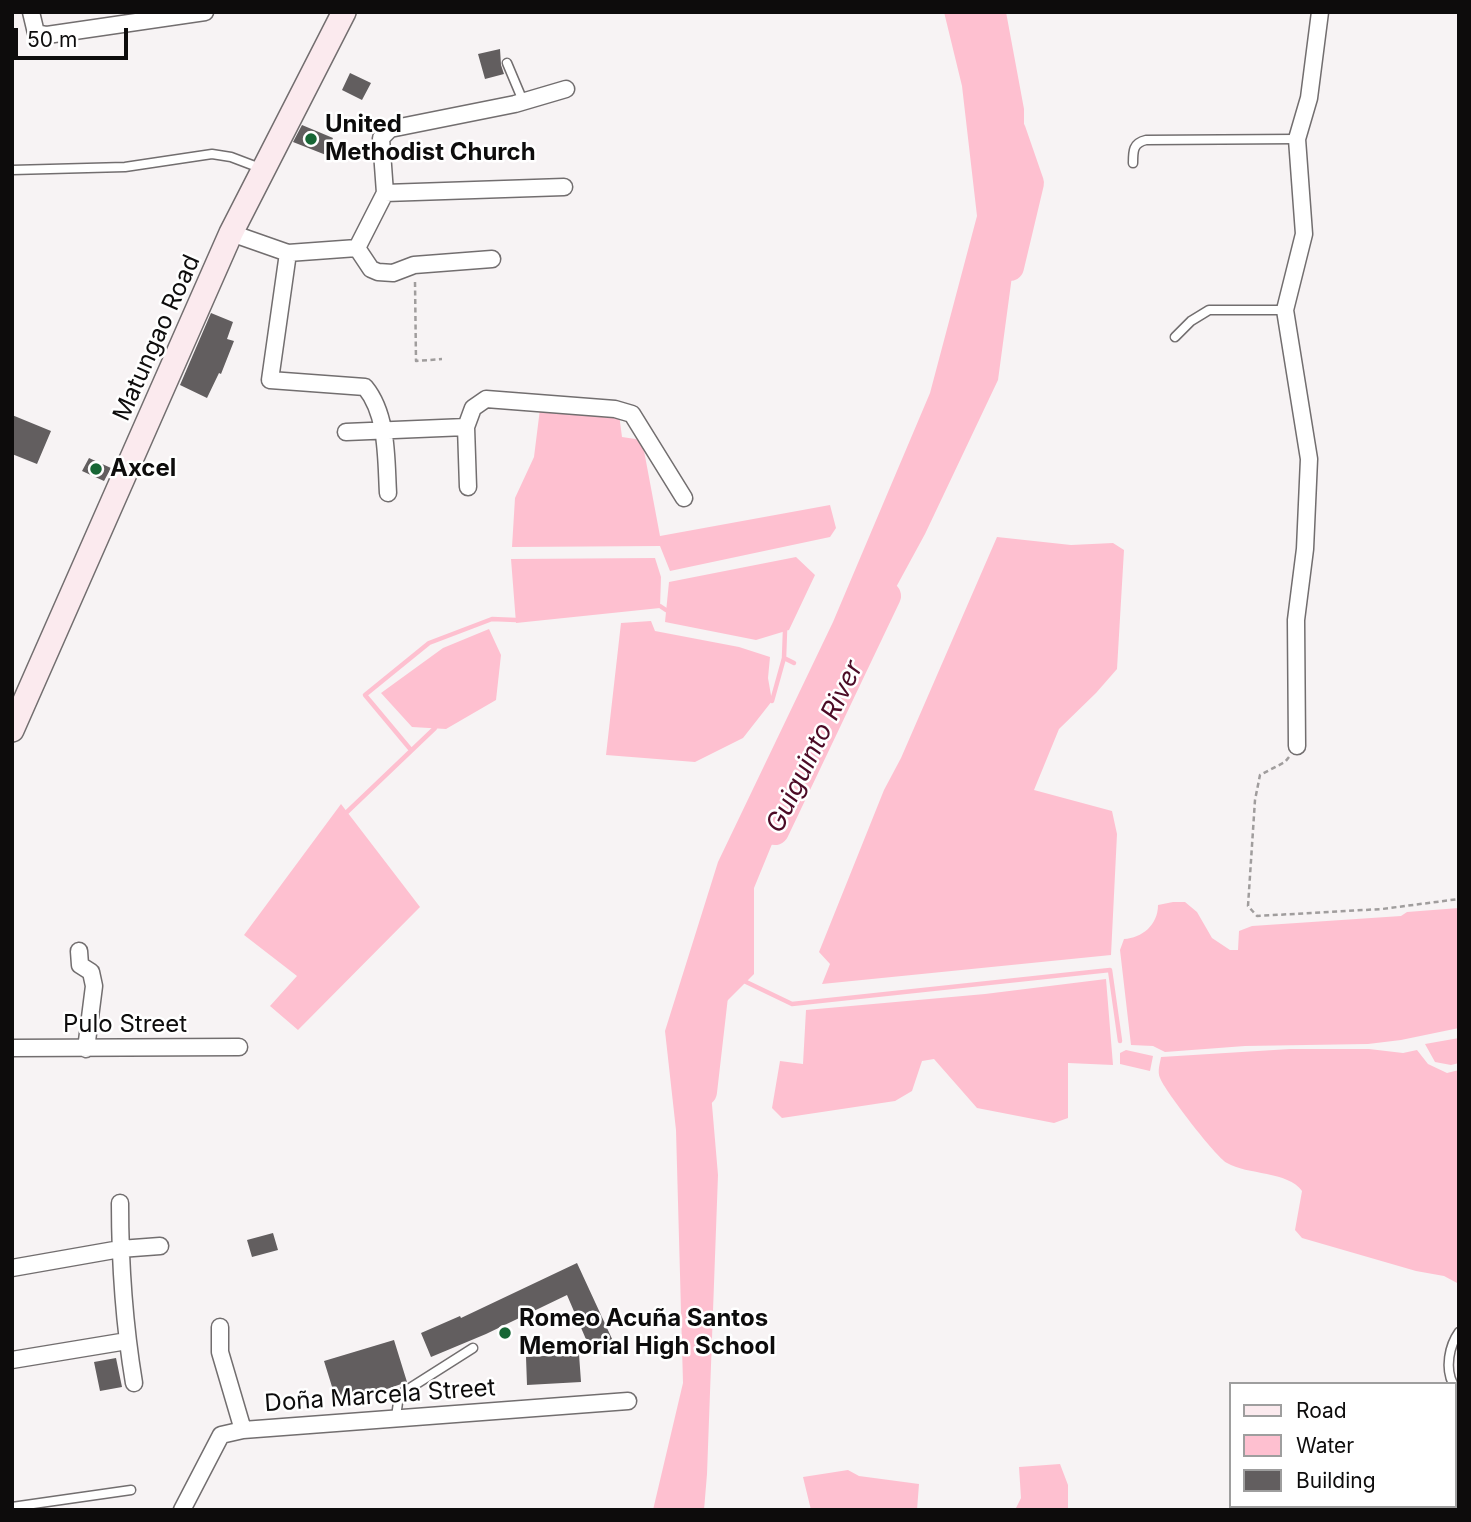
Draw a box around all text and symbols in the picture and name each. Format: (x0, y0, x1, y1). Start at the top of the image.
scale bar (18, 14, 131, 58)
text: 50 m (27, 27, 77, 52)
place label: United Methodist Church (325, 111, 536, 167)
marker: United Methodist Church (303, 131, 319, 147)
street label: Matungao Road (108, 251, 206, 425)
place label: Axcel (110, 455, 176, 483)
marker: Axcel (88, 461, 104, 477)
water label: Guiguinto River (760, 656, 870, 838)
street label: Pulo Street (63, 1011, 187, 1039)
place label: Romeo Acuña Santos Memorial High School (519, 1305, 776, 1361)
marker: Romeo Acuña Santos Memorial High School (497, 1325, 513, 1341)
street label: Doña Marcela Street (264, 1374, 496, 1418)
legend (1230, 1382, 1457, 1508)
text: Road (1296, 1398, 1347, 1423)
text: Water (1296, 1433, 1354, 1458)
text: Building (1296, 1468, 1376, 1493)

